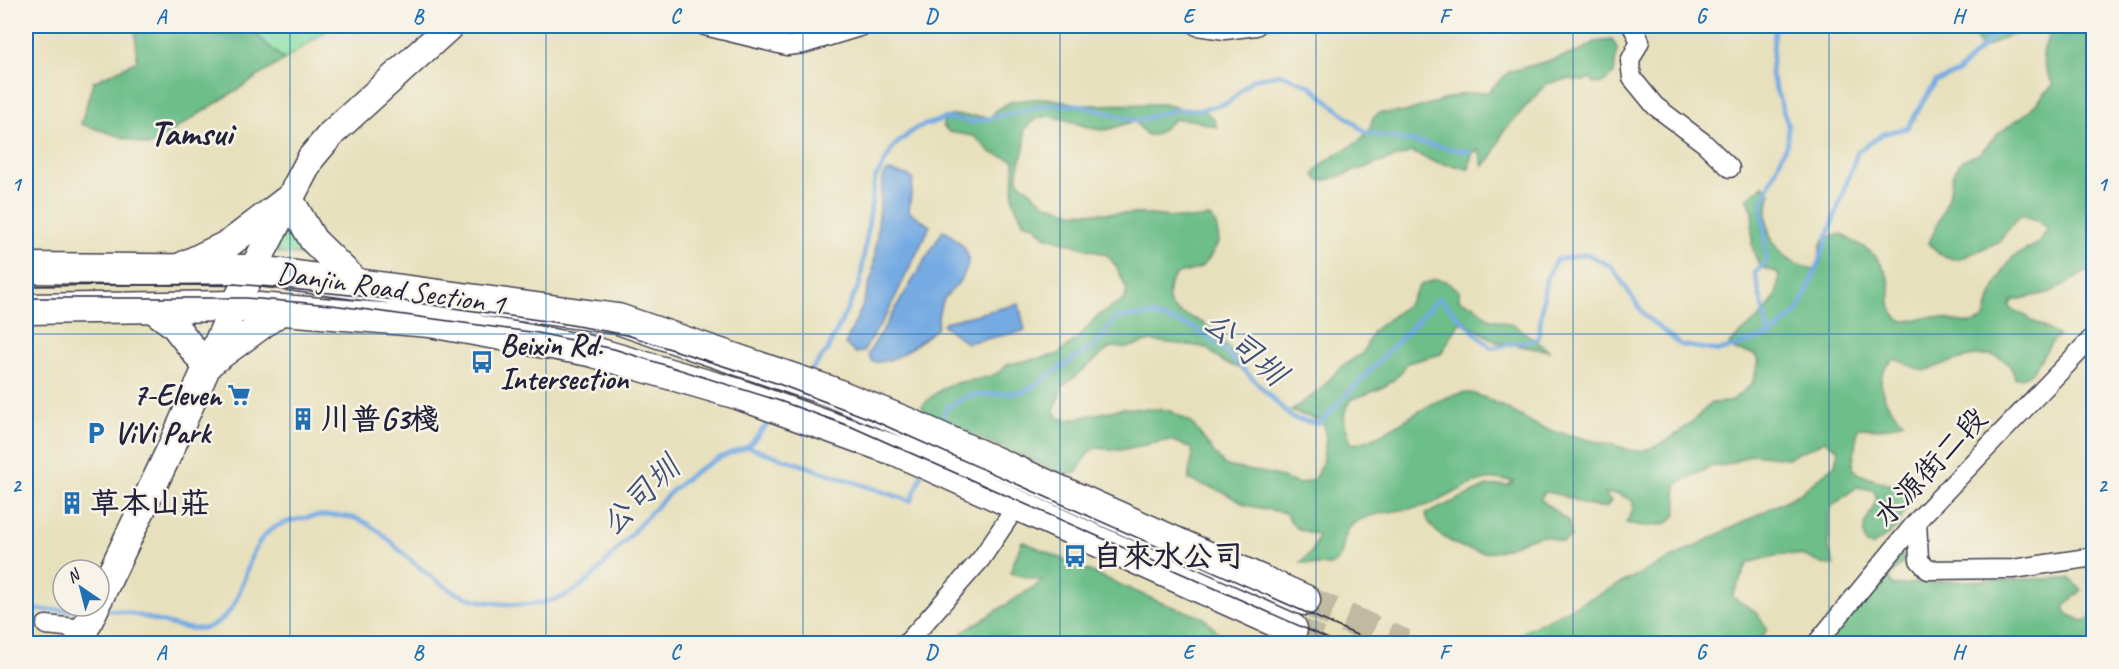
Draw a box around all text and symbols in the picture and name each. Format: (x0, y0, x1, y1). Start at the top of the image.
text: A (156, 4, 168, 29)
text: B (413, 4, 425, 29)
text: C (670, 4, 682, 29)
text: D (925, 4, 939, 29)
text: E (1183, 4, 1197, 29)
text: F (1439, 4, 1453, 29)
text: G (1696, 4, 1709, 29)
text: H (1952, 4, 1967, 29)
district label: Tamsui (150, 110, 237, 156)
text: 1 (12, 172, 23, 197)
text: 1 (2098, 172, 2109, 197)
street label: Danjin Road Section 1 (274, 253, 509, 323)
water label: 公司圳 (1195, 301, 1297, 396)
place label: Beixin Rd. Intersection (500, 326, 629, 398)
bus stop icon: Beixin Rd. Intersection (469, 349, 495, 375)
place label: 7-Eleven (133, 376, 223, 414)
supermarket icon: 7-Eleven (226, 382, 252, 408)
street label: 水源街二段 (1865, 399, 1995, 535)
place label: 川普G3棧 (321, 400, 439, 438)
building icon: 川普G3棧 (290, 406, 316, 432)
place label: ViVi Park (114, 414, 213, 452)
parking icon: ViVi Park (83, 420, 109, 446)
water label: 公司圳 (592, 445, 691, 544)
text: 2 (12, 473, 23, 498)
text: 2 (2098, 473, 2109, 498)
place label: 草本山莊 (90, 484, 210, 522)
building icon: 草本山莊 (59, 490, 85, 516)
place label: 自來水公司 (1093, 537, 1243, 575)
bus stop icon: 自來水公司 (1062, 543, 1088, 569)
north arrow (51, 558, 111, 618)
text: N (63, 564, 85, 588)
text: A (156, 640, 168, 665)
text: B (413, 640, 425, 665)
text: C (670, 640, 682, 665)
text: D (925, 640, 939, 665)
text: E (1183, 640, 1197, 665)
text: F (1439, 640, 1453, 665)
text: G (1696, 640, 1709, 665)
text: H (1952, 640, 1967, 665)

